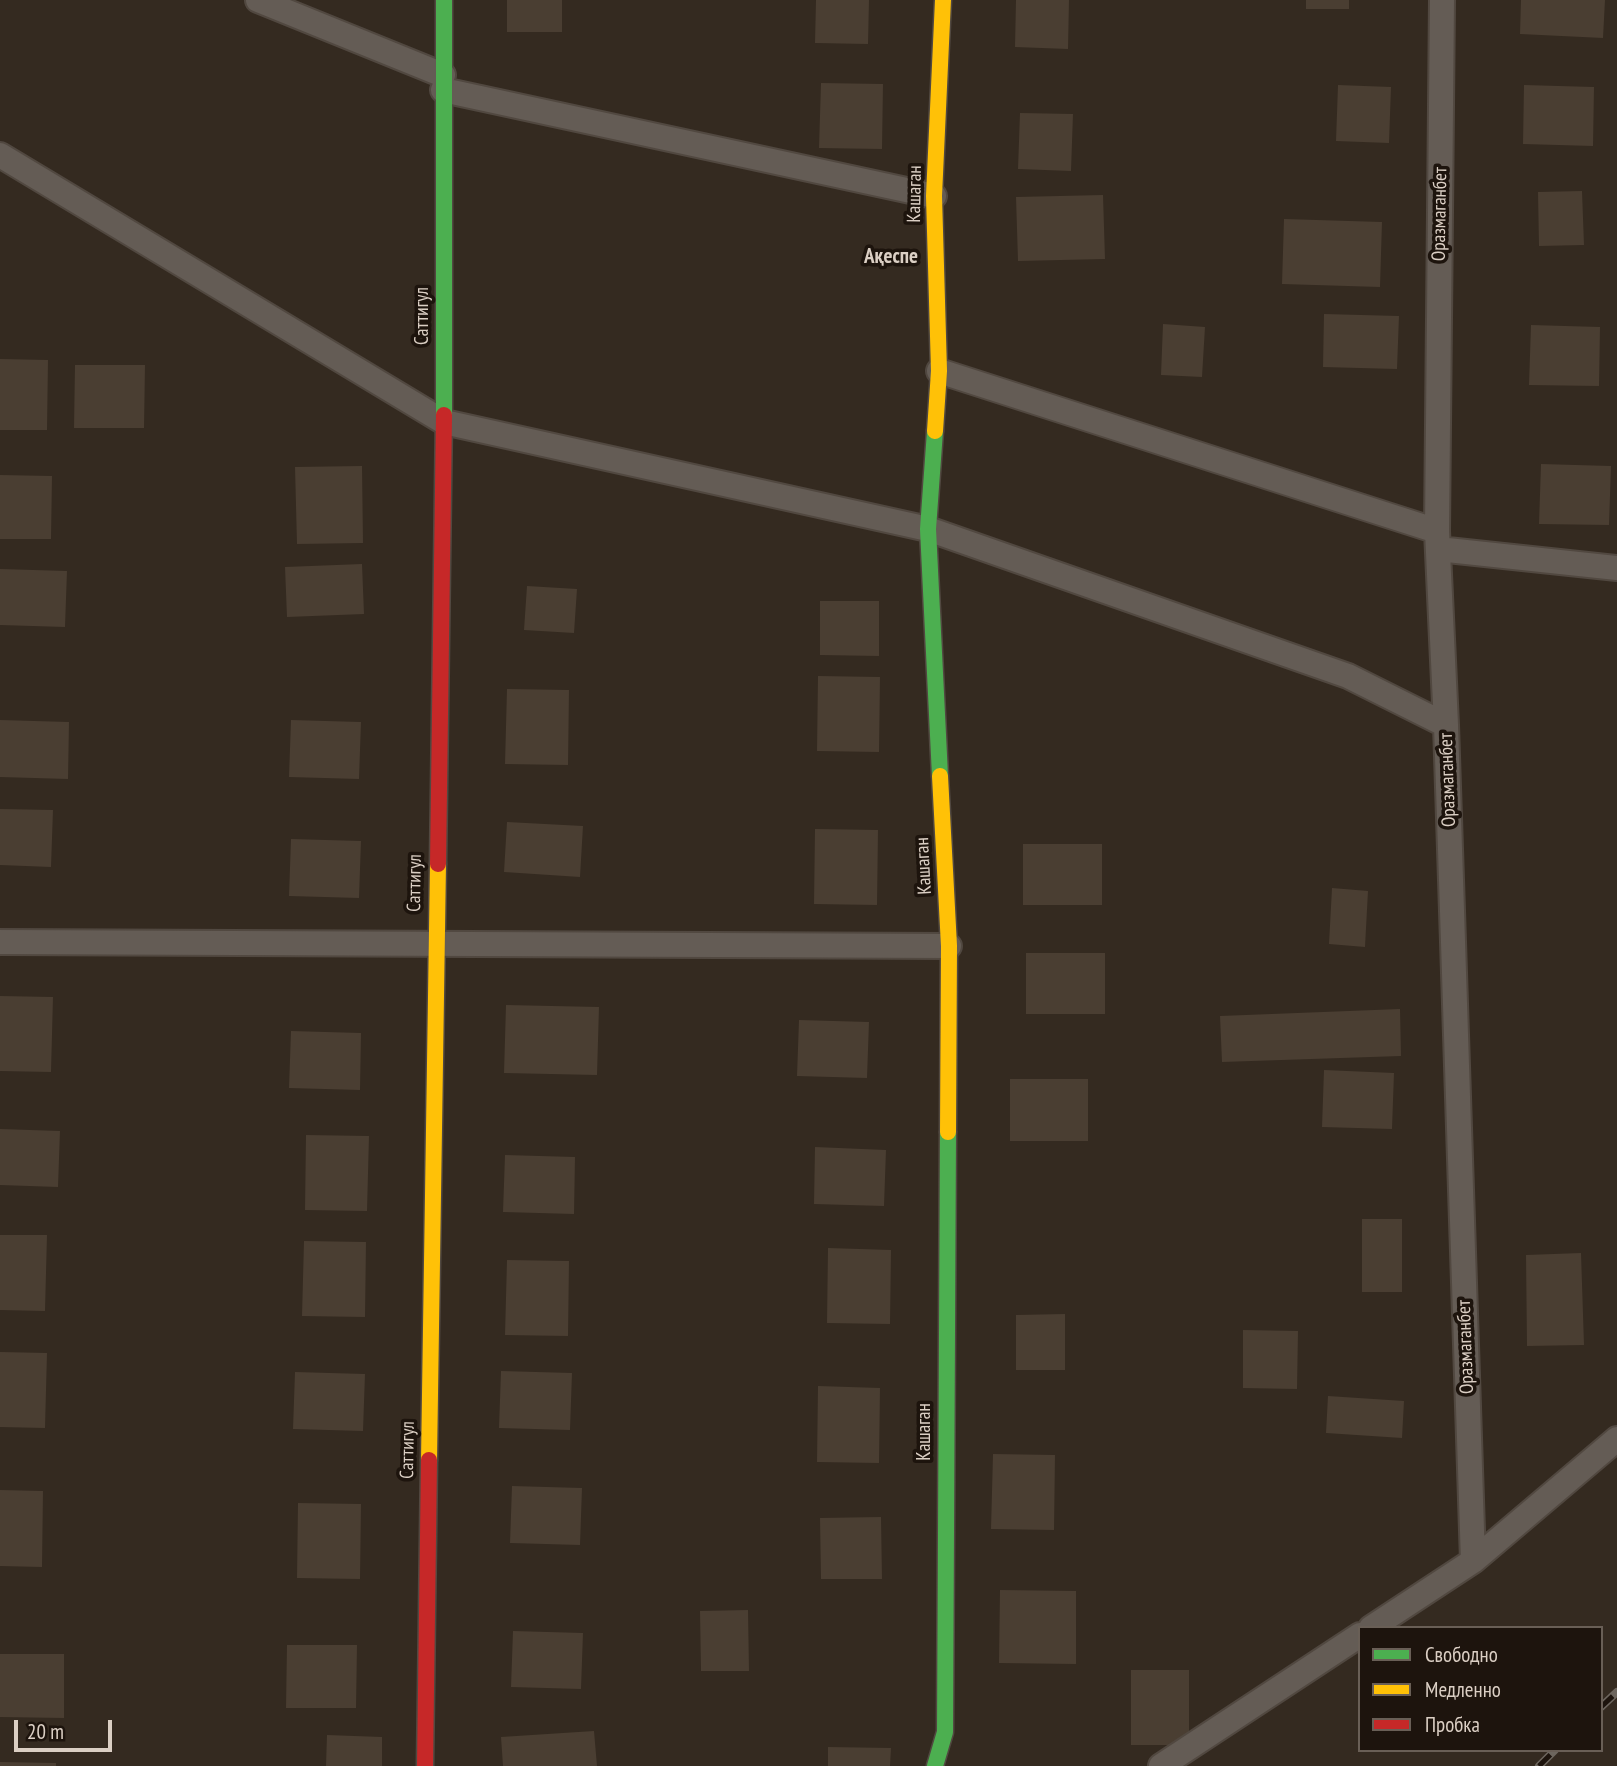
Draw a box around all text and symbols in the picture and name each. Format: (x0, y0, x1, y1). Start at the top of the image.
street label: Кашаган (903, 165, 927, 223)
street label: Оразмаганбет (1428, 167, 1452, 261)
district label: Ақеспе (864, 244, 918, 270)
street label: Саттигул (412, 287, 434, 345)
street label: Оразмаганбет (1435, 733, 1461, 827)
street label: Кашаган (911, 837, 937, 895)
street label: Саттигул (403, 854, 427, 912)
street label: Оразмаганбет (1453, 1300, 1479, 1394)
street label: Кашаган (914, 1403, 936, 1461)
street label: Саттигул (396, 1421, 420, 1479)
legend (1358, 1626, 1603, 1752)
text: Свободно (1425, 1641, 1498, 1668)
text: Медленно (1425, 1676, 1501, 1703)
scale bar (18, 1706, 116, 1750)
text: Пробка (1425, 1711, 1480, 1738)
text: 20 m (27, 1718, 64, 1745)

